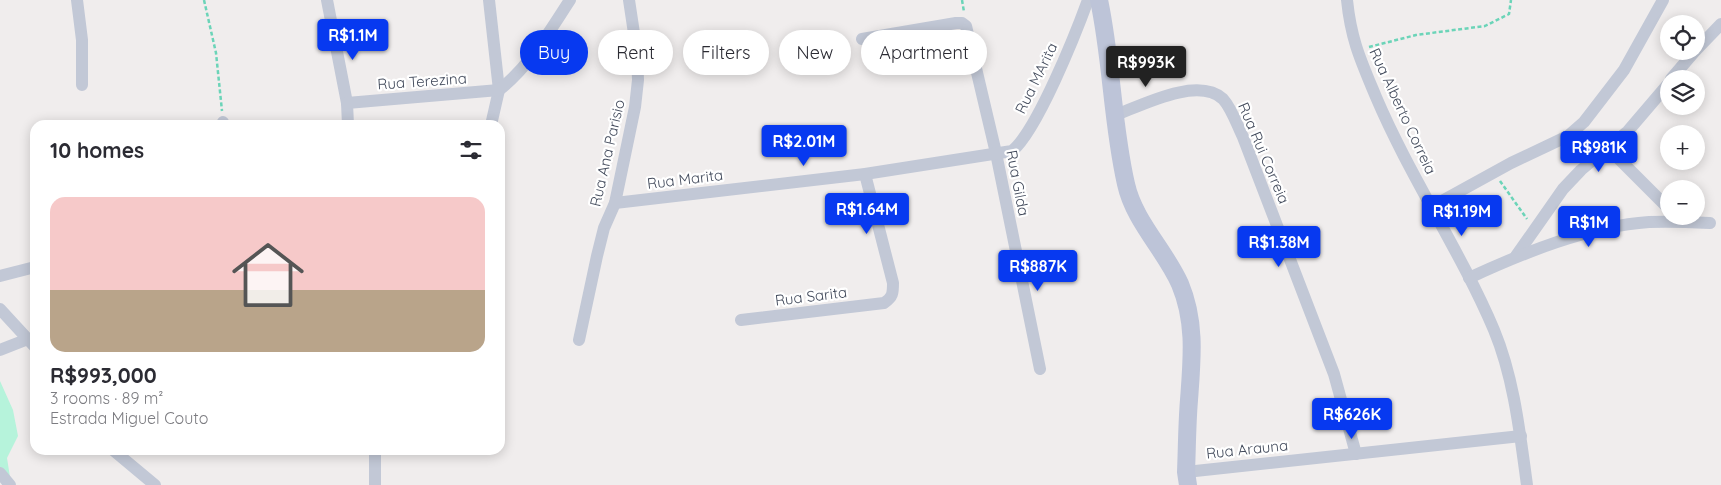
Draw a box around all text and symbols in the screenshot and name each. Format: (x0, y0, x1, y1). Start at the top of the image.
map controls (1660, 15, 1705, 225)
button: locate (1660, 15, 1705, 60)
pin: R$1.1M (312, 18, 394, 61)
text: R$1.1M (328, 25, 378, 45)
chip: Buy (520, 30, 588, 75)
chip: Rent (598, 30, 673, 75)
chip: Filters (683, 30, 769, 75)
chip: New (779, 30, 851, 75)
chip: Apartment (861, 30, 987, 75)
street label: Rua MArita (1011, 39, 1061, 117)
street label: Rua Alberto Correia (1365, 45, 1441, 177)
pin: R$993K (1105, 46, 1187, 88)
text: R$993K (1117, 52, 1175, 72)
street label: Rua Terezina (377, 68, 467, 94)
button: layers (1660, 70, 1705, 115)
street label: Rua Ana Parisio (585, 98, 629, 208)
street label: Rua Rui Correia (1234, 99, 1294, 207)
pin: R$2.01M (758, 124, 850, 167)
button: + (1660, 125, 1705, 170)
pin: R$981K (1558, 130, 1640, 173)
text: R$2.01M (773, 131, 835, 151)
icon: filters (457, 136, 485, 164)
text: 10 homes (50, 137, 144, 163)
text: R$981K (1571, 137, 1627, 157)
street label: Rua Gilda (1002, 148, 1034, 218)
street label: Rua Marita (646, 165, 724, 193)
button: − (1660, 180, 1705, 225)
pin: R$1.64M (821, 192, 913, 235)
pin: R$1.19M (1416, 194, 1508, 237)
text: R$1.64M (836, 199, 898, 219)
text: R$1.19M (1433, 201, 1491, 221)
pin: R$1M (1559, 206, 1619, 248)
text: R$1M (1569, 212, 1609, 232)
pin: R$1.38M (1233, 226, 1325, 268)
icon: home (223, 230, 313, 320)
text: R$1.38M (1248, 232, 1310, 252)
pin: R$887K (997, 250, 1079, 292)
text: R$887K (1009, 256, 1067, 276)
street label: Rua Sarita (774, 282, 848, 310)
text: R$993,000 (50, 362, 157, 388)
text: 3 rooms · 89 m² (50, 388, 163, 408)
pin: R$626K (1311, 398, 1393, 440)
text: R$626K (1323, 404, 1381, 424)
text: Estrada Miguel Couto (50, 408, 208, 428)
street label: Rua Arauna (1205, 435, 1289, 463)

